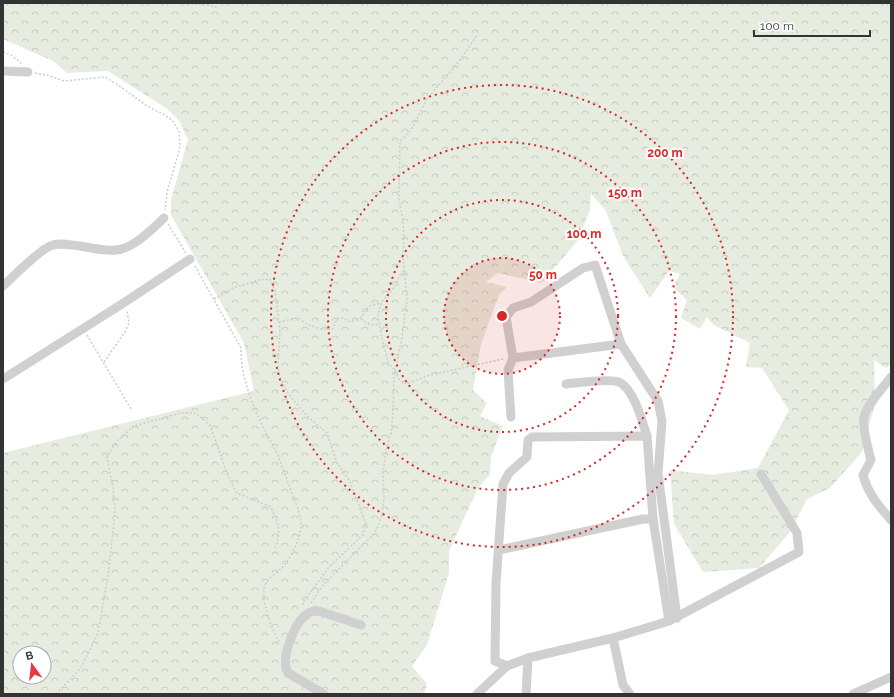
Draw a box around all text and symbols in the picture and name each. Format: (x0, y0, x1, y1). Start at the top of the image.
scale bar (754, 12, 870, 38)
text: 100 m (760, 19, 794, 33)
text: 200 m (647, 146, 683, 160)
text: 150 m (608, 186, 642, 200)
text: 100 m (567, 227, 601, 241)
text: 50 m (529, 268, 557, 282)
centre of rings (495, 309, 509, 323)
north arrow (12, 645, 52, 685)
text: B (24, 648, 35, 663)

